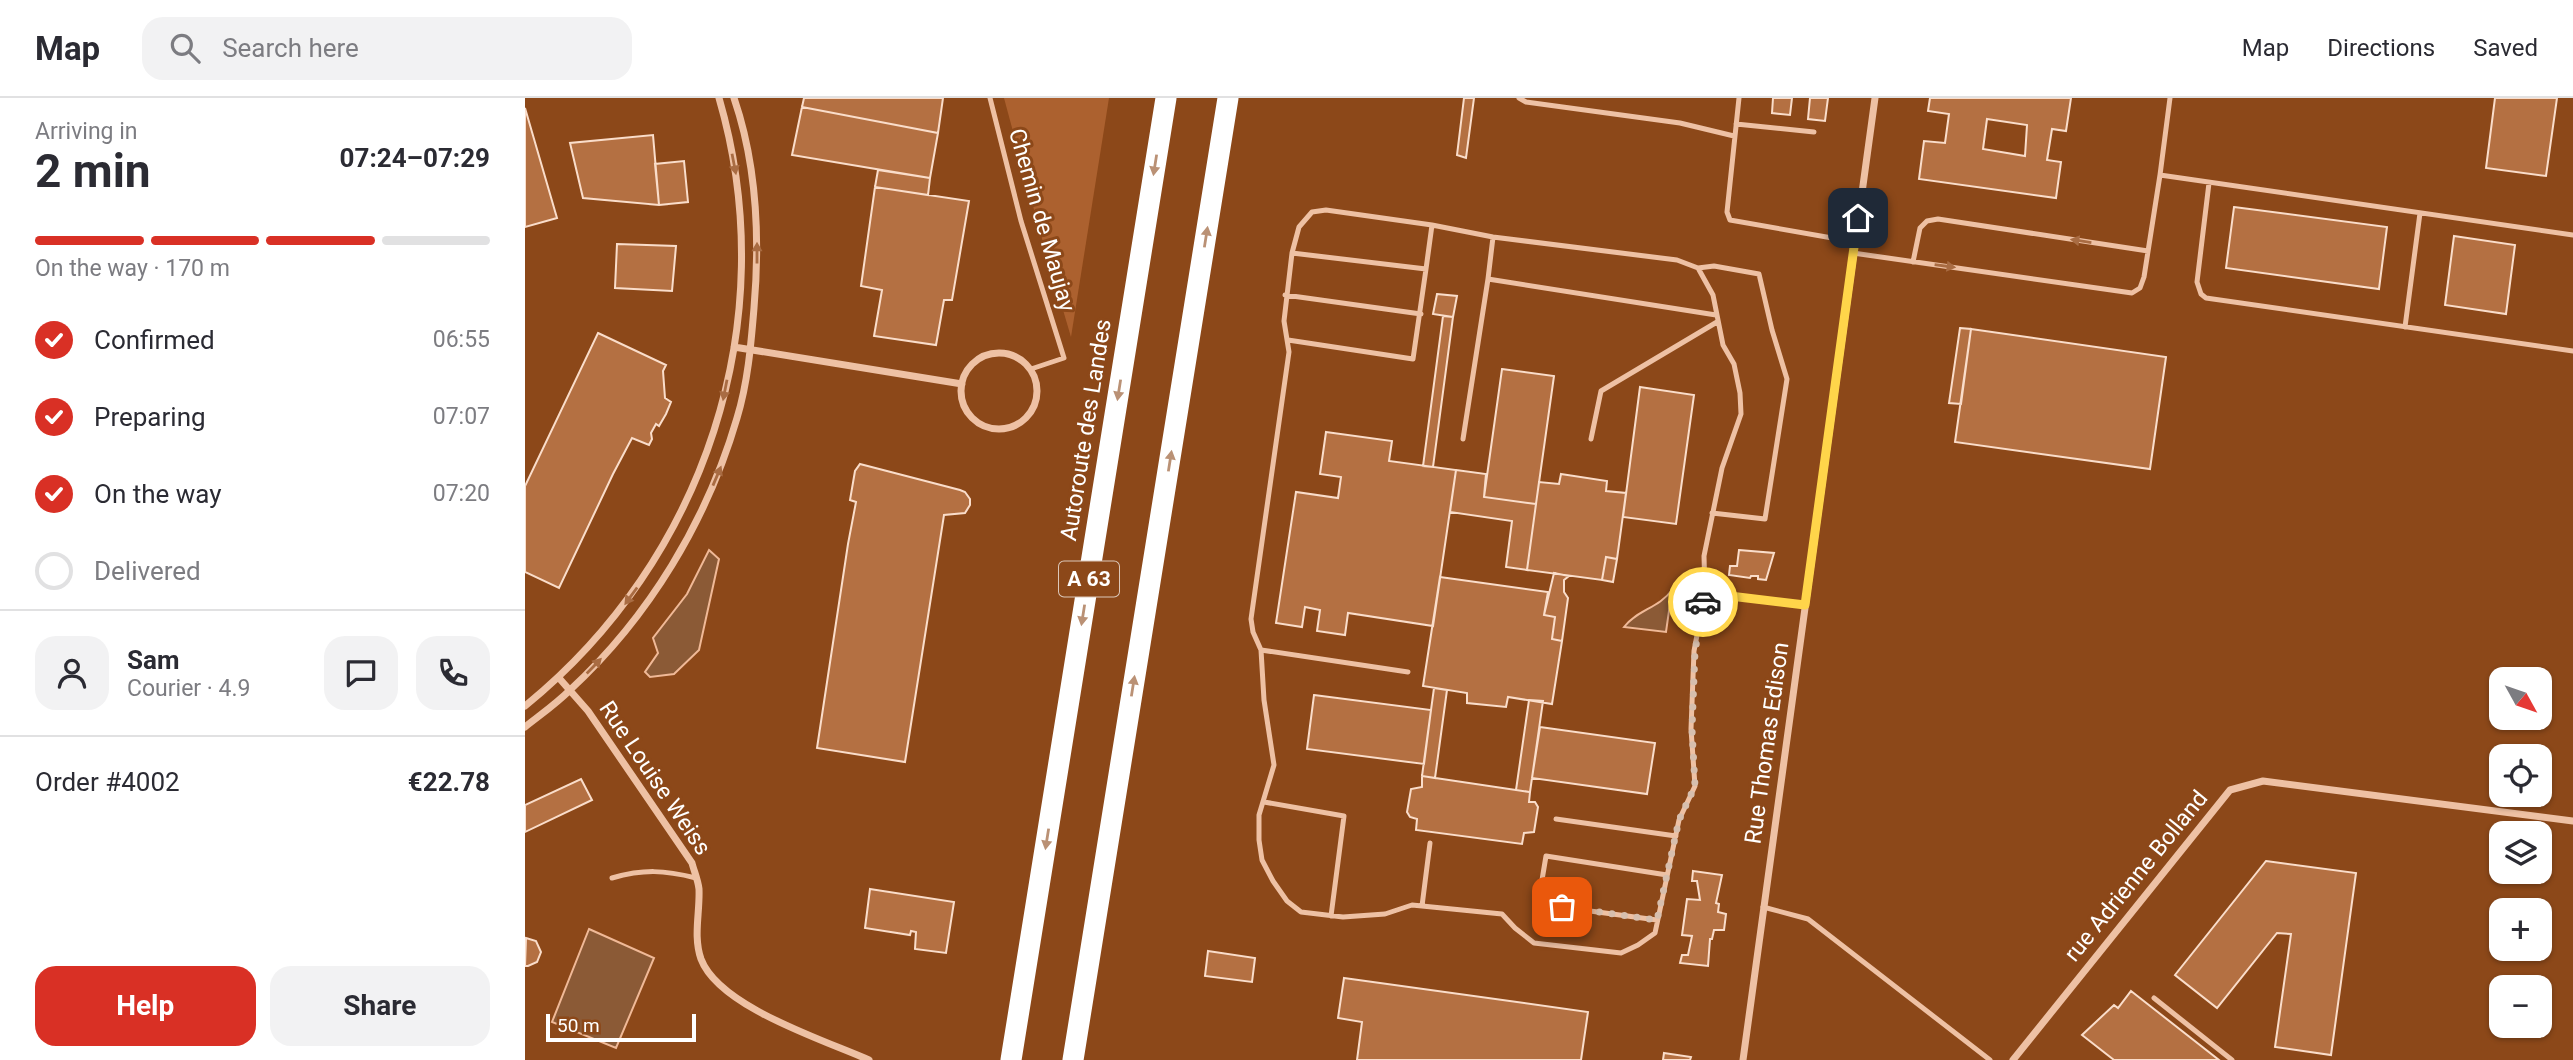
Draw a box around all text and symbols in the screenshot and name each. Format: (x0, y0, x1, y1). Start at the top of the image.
search box (142, 17, 632, 80)
text: Map (35, 29, 100, 68)
icon: search (166, 29, 204, 67)
text: Search here (222, 33, 359, 63)
text: Map (2242, 34, 2289, 62)
text: Directions (2327, 34, 2435, 62)
text: Saved (2473, 34, 2538, 62)
text: Arriving in (35, 118, 138, 145)
street label: Chemin de Maujay (1003, 125, 1081, 315)
text: 07:24–07:29 (340, 143, 490, 173)
text: 2 min (35, 144, 151, 198)
one-way arrow (729, 153, 740, 175)
one-way arrow (1149, 154, 1160, 176)
pin (1828, 188, 1888, 248)
icon: home (1839, 199, 1877, 237)
one-way arrow (1201, 226, 1212, 248)
one-way arrow (2069, 235, 2091, 246)
one-way arrow (751, 242, 763, 264)
text: On the way · 170 m (35, 255, 230, 282)
one-way arrow (1934, 261, 1956, 272)
street label: Autoroute des Landes (1055, 317, 1117, 543)
icon: check (35, 321, 73, 359)
text: Confirmed (94, 325, 215, 355)
text: 06:55 (433, 326, 490, 353)
one-way arrow (720, 379, 731, 401)
one-way arrow (1113, 379, 1124, 401)
icon: check (35, 398, 73, 436)
text: Preparing (94, 402, 206, 432)
text: 07:07 (433, 403, 490, 430)
one-way arrow (1165, 450, 1176, 472)
one-way arrow (711, 466, 723, 486)
icon: check (35, 475, 73, 513)
text: On the way (94, 479, 222, 509)
text: 07:20 (433, 480, 490, 507)
text: Delivered (94, 556, 201, 586)
road number: A 63 (1059, 561, 1119, 596)
courier (1668, 567, 1738, 637)
icon: car (1684, 583, 1722, 621)
one-way arrow (624, 587, 638, 605)
one-way arrow (1077, 604, 1088, 626)
button: person (35, 636, 109, 710)
button: chat (324, 636, 398, 710)
button: phone (416, 636, 490, 710)
street label: Rue Thomas Edison (1739, 641, 1795, 845)
text: Sam (127, 645, 179, 675)
one-way arrow (586, 657, 603, 674)
north arrow (2489, 667, 2551, 730)
map controls (2489, 667, 2552, 1038)
text: Courier · 4.9 (127, 675, 250, 702)
one-way arrow (1128, 675, 1139, 697)
street label: Rue Louise Weiss (594, 696, 716, 860)
button: locate (2489, 744, 2552, 807)
text: Order #4002 (35, 767, 180, 797)
text: €22.78 (408, 767, 490, 797)
street label: rue Adrienne Bolland (2059, 785, 2213, 967)
button: layers (2489, 821, 2552, 884)
one-way arrow (1041, 828, 1052, 850)
pin (1532, 877, 1592, 937)
icon: bag (1543, 888, 1581, 926)
button: + (2489, 898, 2552, 961)
button: Help (35, 966, 256, 1046)
button: Share (270, 966, 490, 1046)
button: − (2489, 975, 2552, 1038)
scale bar (546, 1011, 697, 1043)
text: 50 m (557, 1014, 600, 1037)

